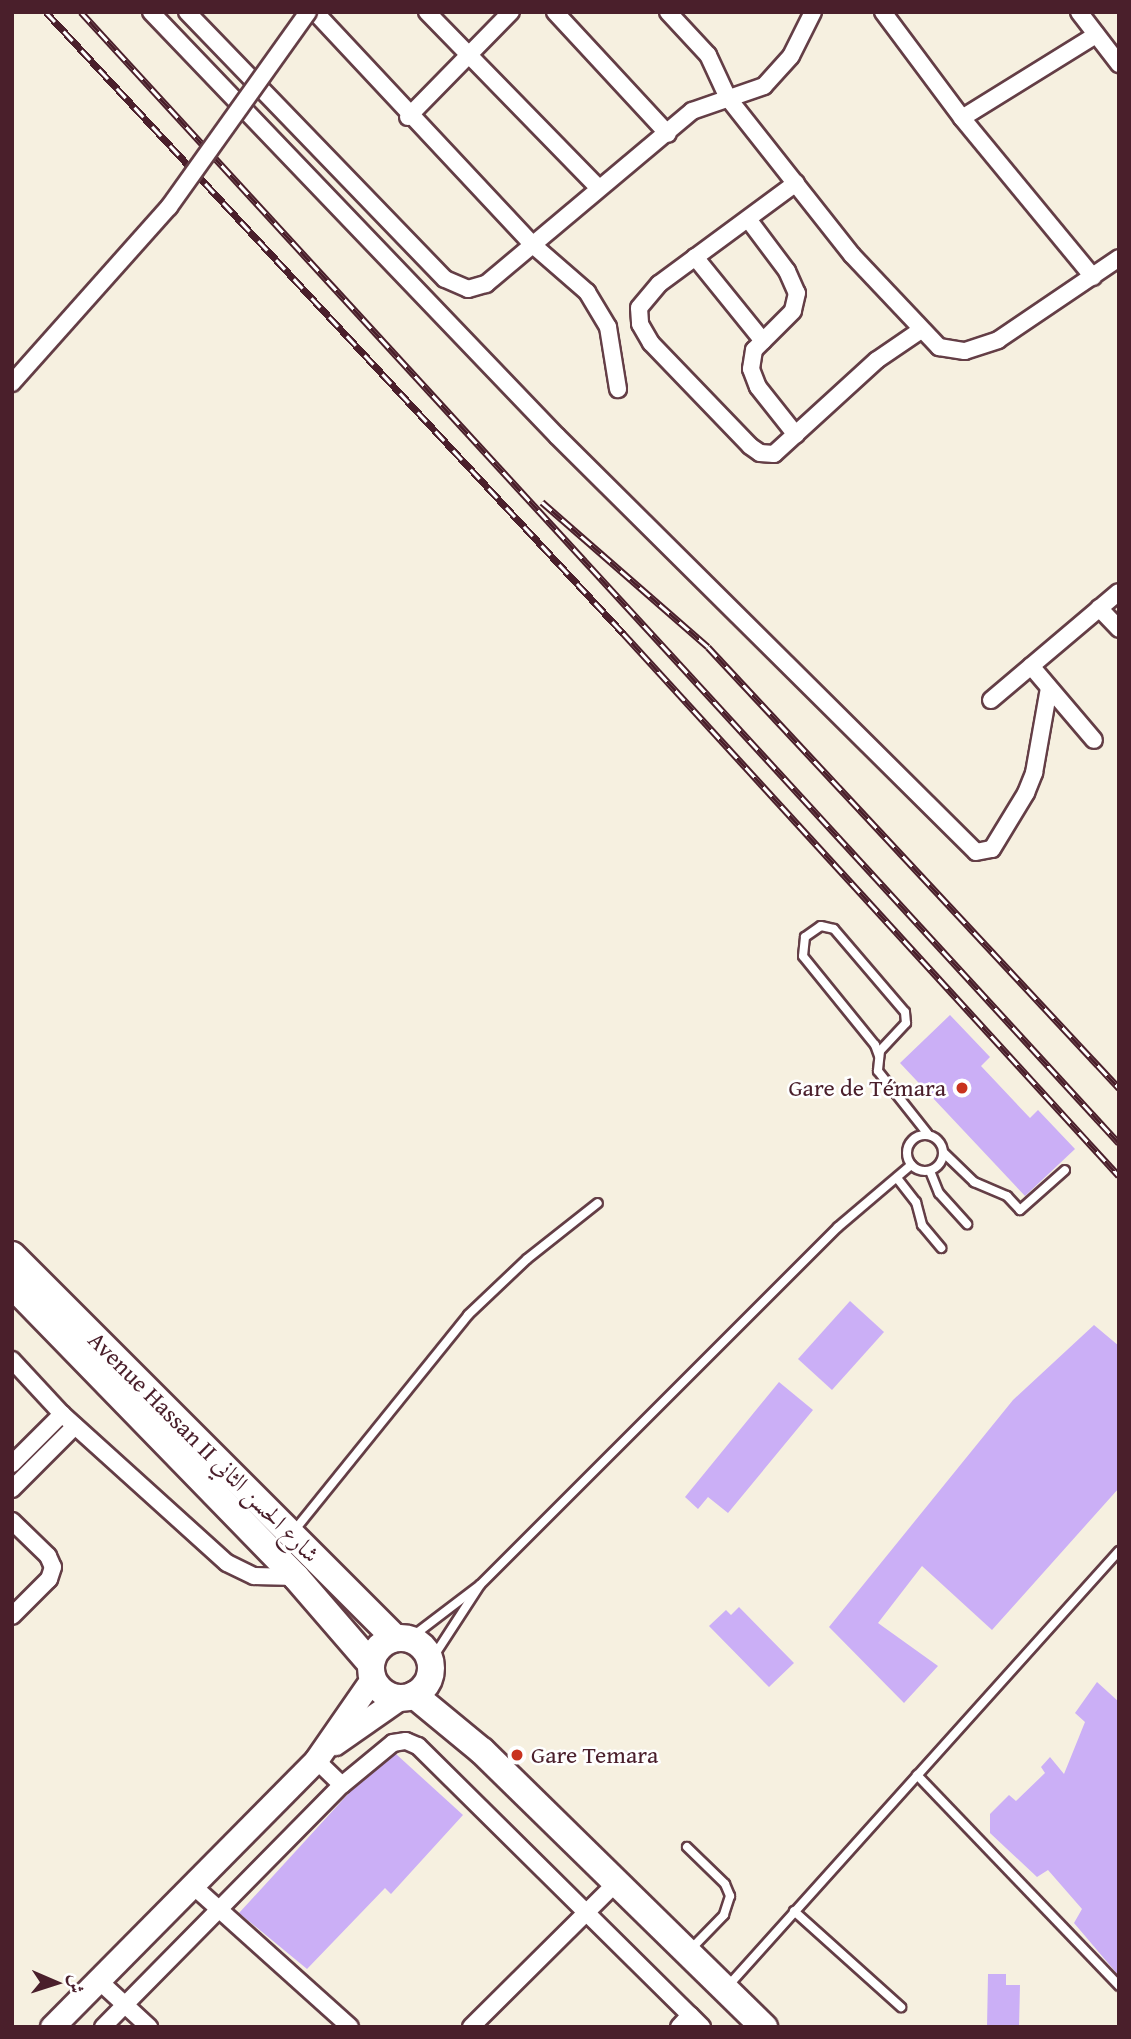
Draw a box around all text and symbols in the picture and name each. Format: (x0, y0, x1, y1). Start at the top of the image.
place label: Gare de Témara (788, 1074, 946, 1102)
marker: Gare de Témara (952, 1078, 972, 1098)
street label: Avenue Hassan II شارع الحسن الثاني (82, 1325, 326, 1569)
place label: Gare Temara (531, 1741, 658, 1769)
marker: Gare Temara (509, 1747, 525, 1763)
north arrow (21, 1948, 91, 2018)
text: ش (62, 1974, 91, 1994)

